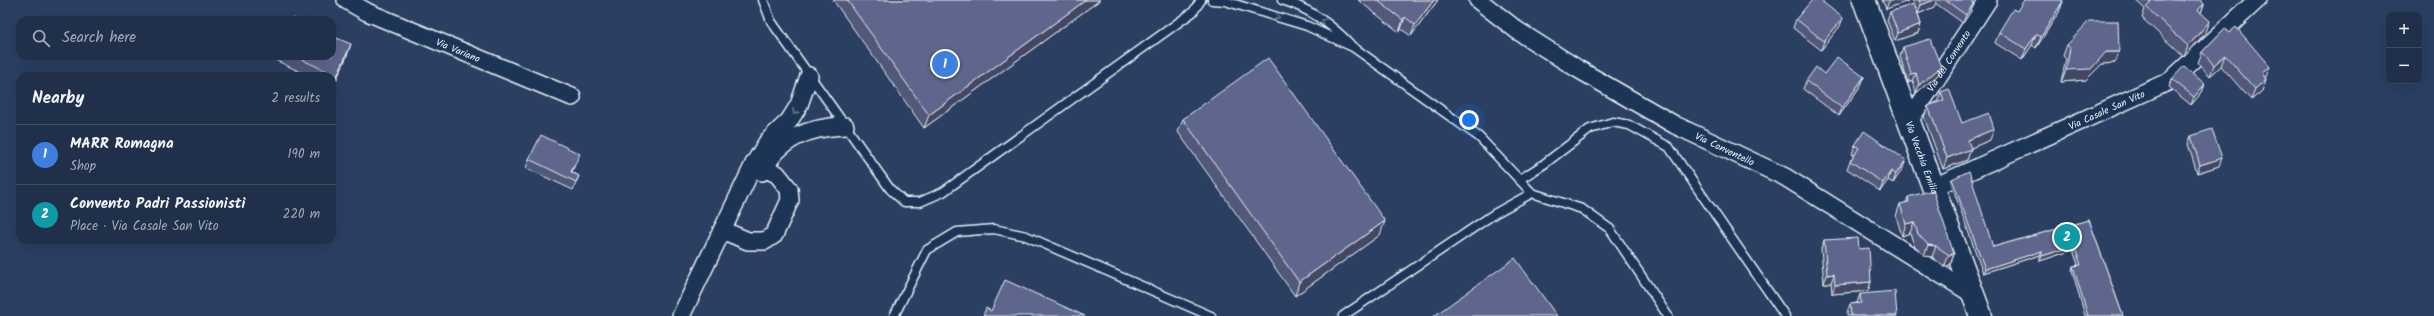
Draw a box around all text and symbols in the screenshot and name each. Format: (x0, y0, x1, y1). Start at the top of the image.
one-way arrow (1273, 12, 1280, 21)
map controls (2386, 12, 2422, 84)
button: + (2386, 12, 2422, 48)
search box (16, 16, 336, 60)
one-way arrow (1321, 19, 1328, 26)
text: Search here (62, 26, 136, 50)
icon: search (30, 27, 52, 49)
street label: Via del Convento (1923, 27, 1975, 95)
street label: Via Variano (433, 34, 483, 67)
button: − (2386, 48, 2422, 84)
pin: 1 (932, 49, 958, 79)
text: Nearby (32, 85, 84, 112)
street label: Via Casale San Vito (2066, 86, 2148, 135)
text: 2 results (272, 88, 320, 109)
one-way arrow (792, 108, 799, 115)
your location (1459, 110, 1479, 130)
street label: Via Vecchia Emilia (1900, 119, 1942, 197)
street label: Via Conventello (1692, 129, 1757, 171)
text: MARR Romagna (70, 132, 174, 156)
text: 1 (43, 144, 47, 165)
text: 190 m (288, 144, 320, 165)
text: Shop (70, 156, 96, 177)
text: Convento Padri Passionisti (70, 192, 245, 216)
text: 2 (41, 204, 49, 225)
text: 220 m (283, 204, 320, 225)
text: Place · Via Casale San Vito (70, 216, 219, 237)
pin: 2 (2054, 222, 2080, 252)

